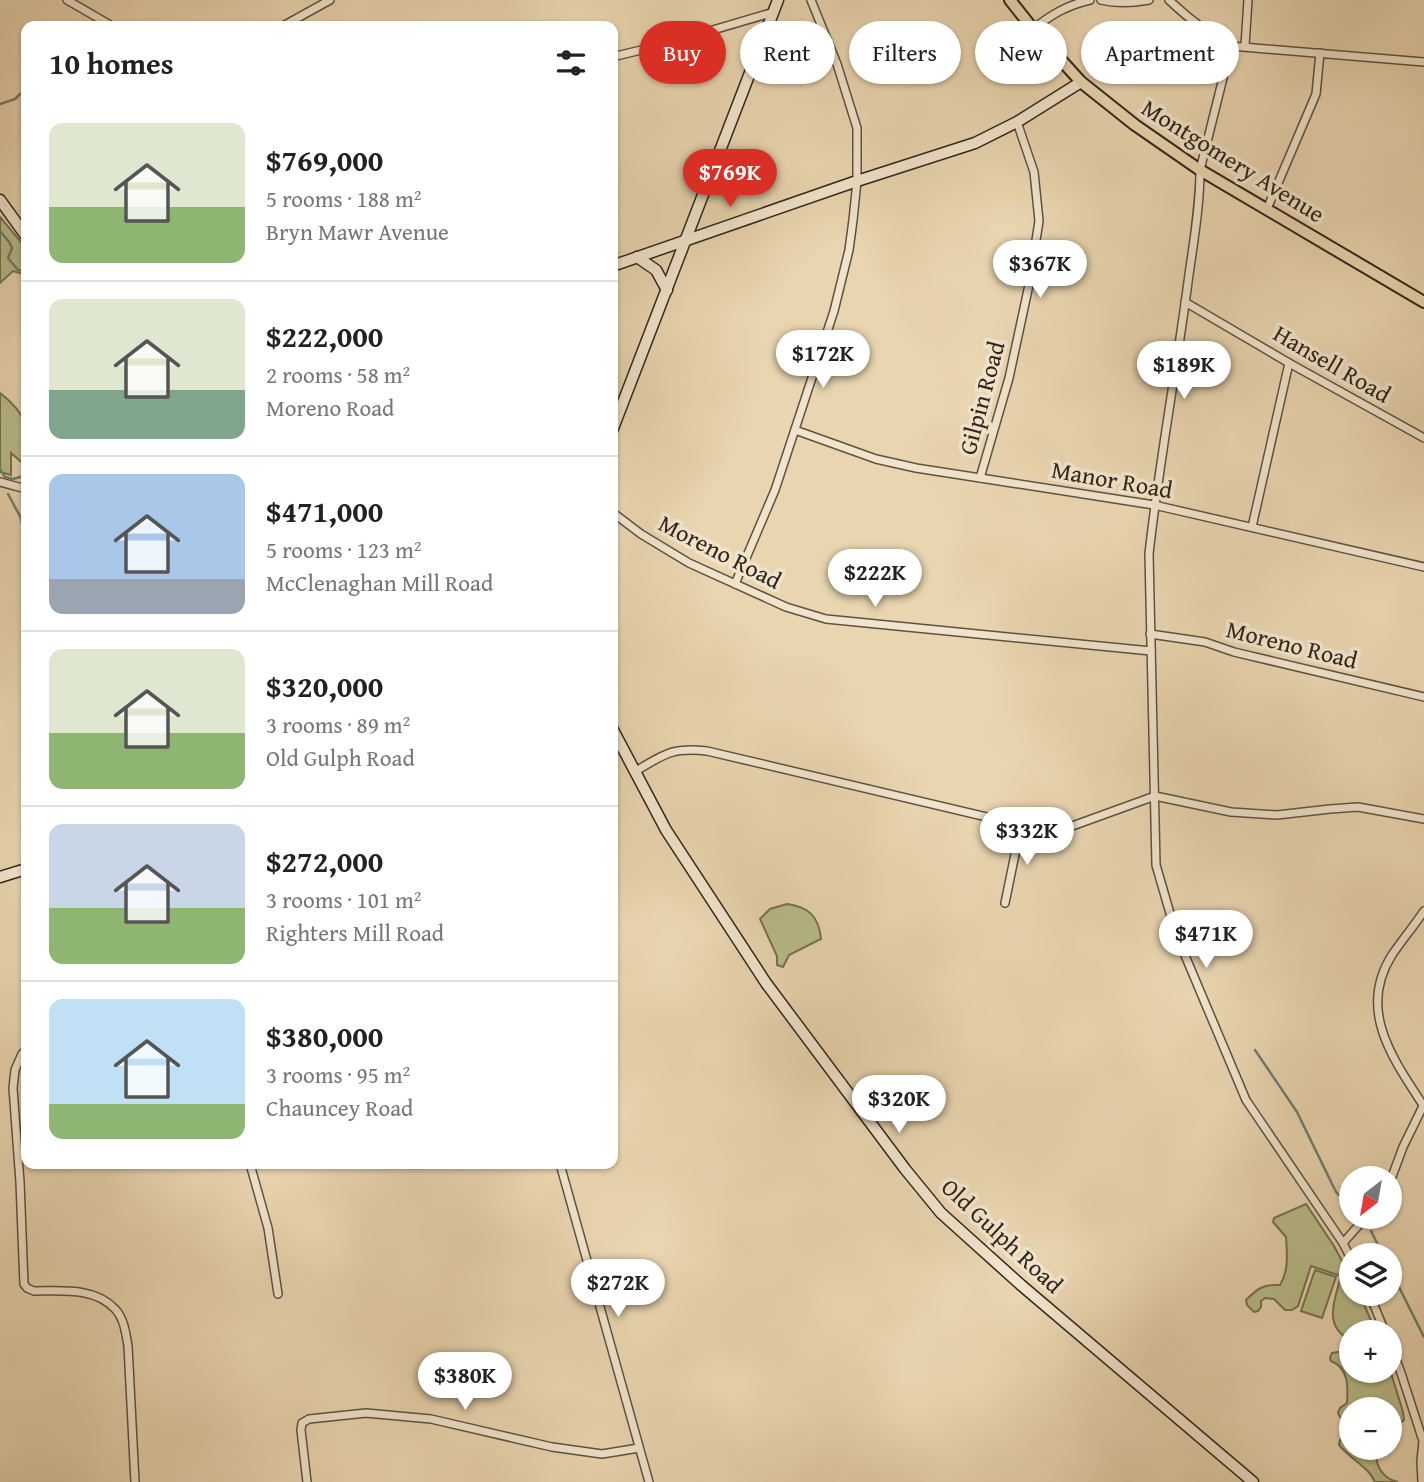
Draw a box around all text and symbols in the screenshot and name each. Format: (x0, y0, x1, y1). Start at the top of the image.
chip: Buy (639, 21, 726, 84)
chip: Rent (740, 21, 835, 84)
chip: Filters (849, 21, 961, 84)
chip: New (975, 21, 1067, 84)
chip: Apartment (1081, 21, 1239, 84)
text: 10 homes (49, 41, 174, 85)
icon: filters (552, 44, 590, 82)
street label: Montgomery Avenue (1135, 90, 1332, 231)
text: $769,000 (266, 138, 383, 182)
pin: $769K (681, 150, 779, 209)
icon: home (105, 151, 189, 235)
text: $769K (699, 155, 761, 188)
text: 5 rooms · 188 m² (266, 182, 421, 215)
text: Bryn Mawr Avenue (266, 215, 449, 248)
pin: $367K (991, 240, 1089, 300)
text: $367K (1009, 246, 1071, 279)
text: $222,000 (266, 314, 383, 358)
street label: Hansell Road (1267, 316, 1398, 411)
icon: home (105, 327, 189, 411)
pin: $172K (774, 330, 872, 390)
text: $172K (792, 336, 854, 369)
street label: Gilpin Road (950, 337, 1014, 459)
pin: $189K (1135, 342, 1233, 401)
text: $189K (1153, 347, 1215, 380)
text: 2 rooms · 58 m² (266, 358, 410, 391)
text: Moreno Road (266, 391, 394, 424)
street label: Manor Road (1049, 452, 1175, 507)
text: $471,000 (266, 489, 383, 533)
icon: home (105, 502, 189, 586)
street label: Moreno Road (653, 506, 788, 598)
text: 5 rooms · 123 m² (266, 533, 421, 566)
pin: $222K (826, 550, 924, 609)
text: $222K (844, 555, 906, 588)
text: McClenaghan Mill Road (266, 566, 493, 599)
street label: Moreno Road (1223, 611, 1362, 678)
text: $320,000 (266, 664, 383, 708)
icon: home (105, 677, 189, 761)
text: 3 rooms · 89 m² (266, 708, 410, 741)
text: Old Gulph Road (266, 741, 415, 774)
pin: $332K (978, 808, 1076, 867)
text: $332K (996, 813, 1058, 846)
text: $272,000 (266, 839, 383, 883)
icon: home (105, 852, 189, 936)
text: 3 rooms · 101 m² (266, 883, 421, 916)
pin: $471K (1157, 911, 1255, 970)
text: Righters Mill Road (266, 916, 444, 949)
text: $471K (1175, 916, 1237, 949)
text: $380,000 (266, 1014, 383, 1058)
icon: home (105, 1027, 189, 1111)
text: 3 rooms · 95 m² (266, 1058, 410, 1091)
pin: $320K (850, 1076, 948, 1135)
text: $320K (868, 1081, 930, 1114)
text: Chauncey Road (266, 1091, 413, 1124)
north arrow (1339, 1166, 1402, 1228)
map controls (1339, 1166, 1402, 1460)
street label: Old Gulph Road (934, 1170, 1071, 1301)
button: layers (1339, 1243, 1402, 1306)
pin: $272K (569, 1260, 667, 1319)
text: $272K (587, 1265, 649, 1298)
button: + (1339, 1320, 1402, 1383)
pin: $380K (416, 1352, 514, 1412)
text: $380K (434, 1358, 496, 1391)
button: − (1339, 1397, 1402, 1460)

